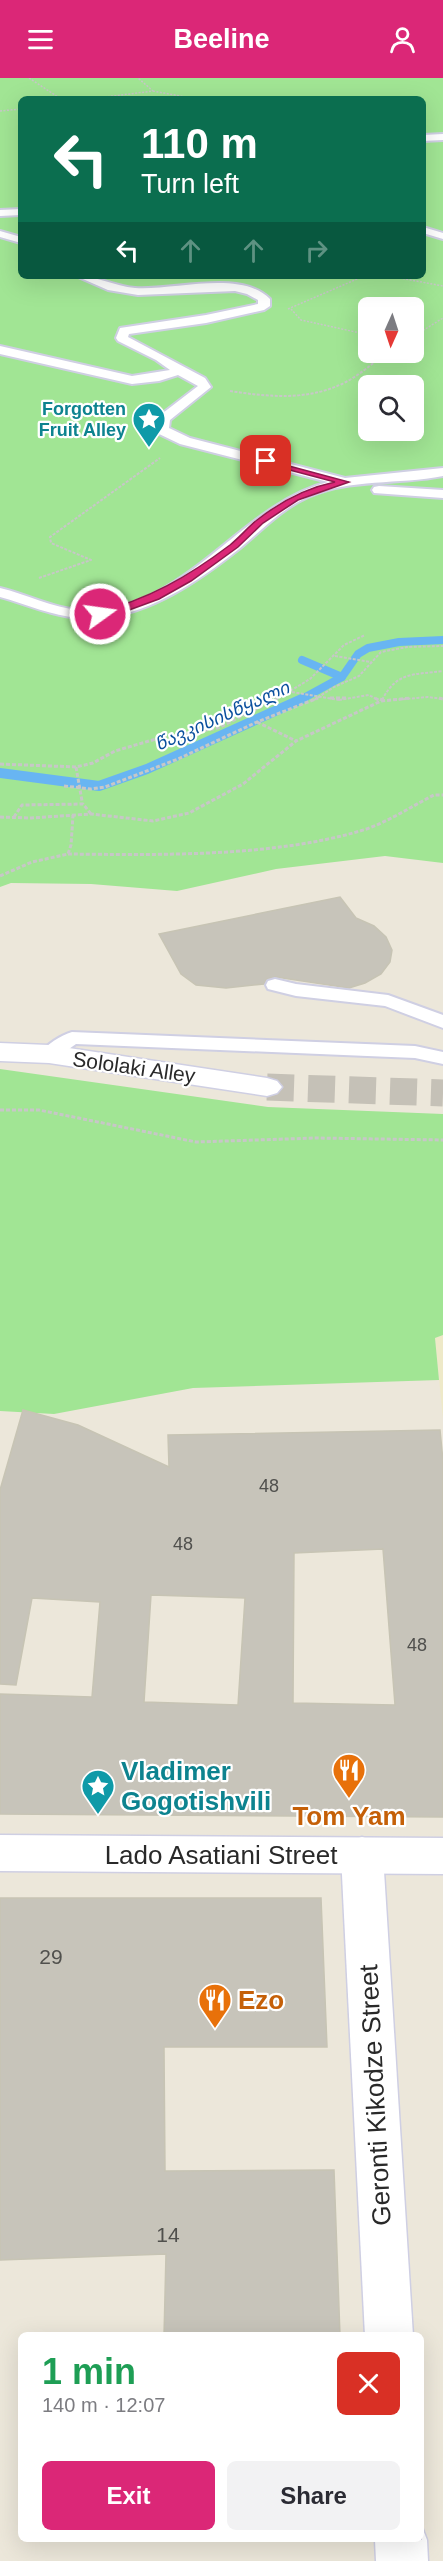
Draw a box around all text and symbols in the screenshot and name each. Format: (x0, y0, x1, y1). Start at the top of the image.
icon: menu (24, 23, 57, 56)
icon: person (386, 23, 419, 56)
text: Beeline (173, 24, 270, 54)
icon: left (42, 120, 120, 198)
text: 110 m (141, 120, 258, 167)
text: Turn left (141, 169, 239, 199)
icon: left (111, 234, 144, 267)
icon: ahead (174, 234, 207, 267)
icon: ahead (237, 234, 270, 267)
icon: right (300, 234, 333, 267)
north arrow (358, 297, 424, 363)
map controls (358, 297, 424, 441)
button: search (358, 375, 424, 441)
place label: Forgotten Fruit Alley (39, 399, 126, 440)
place icon: Forgotten Fruit Alley (131, 401, 167, 448)
pin (240, 435, 291, 486)
icon: arrive (249, 444, 282, 477)
position arrow (68, 582, 132, 646)
water label: წავკისისწყალი (152, 677, 293, 756)
street label: Sololaki Alley (71, 1047, 197, 1087)
house number: 48 (259, 1476, 279, 1496)
house number: 48 (173, 1534, 193, 1554)
house number: 48 (407, 1635, 427, 1655)
restaurant icon: Tom Yam (331, 1752, 367, 1799)
place label: Vladimer Gogotishvili (121, 1756, 271, 1816)
place icon: Vladimer Gogotishvili (80, 1768, 116, 1815)
place label: Tom Yam (292, 1801, 406, 1831)
street label: Lado Asatiani Street (105, 1840, 338, 1870)
house number: 29 (39, 1945, 63, 1968)
street label: Geronti Kikodze Street (353, 1963, 397, 2226)
restaurant icon: Ezo (197, 1982, 233, 2029)
place label: Ezo (238, 1985, 284, 2015)
house number: 14 (156, 2223, 180, 2246)
text: 1 min (42, 2351, 136, 2392)
button: close (337, 2352, 400, 2415)
text: 140 m · 12:07 (42, 2394, 165, 2416)
button: Exit (42, 2461, 215, 2530)
button: Share (227, 2461, 400, 2530)

